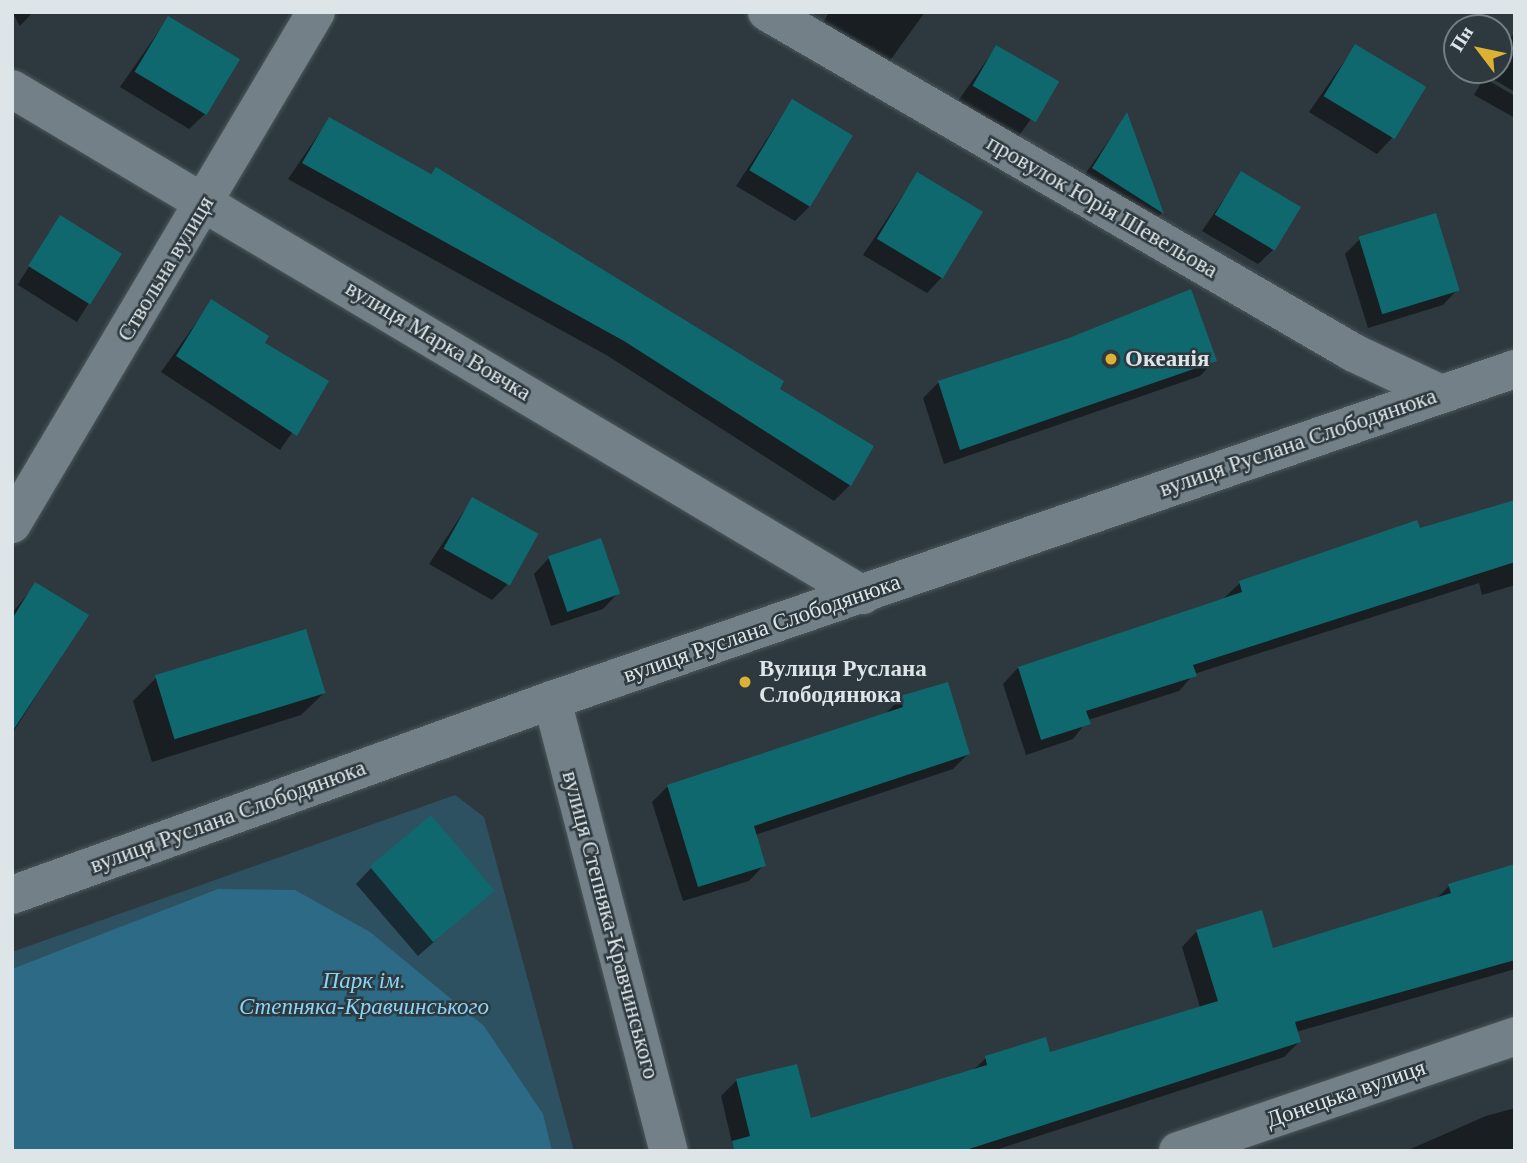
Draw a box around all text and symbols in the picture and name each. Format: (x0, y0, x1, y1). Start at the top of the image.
north arrow (1443, 14, 1513, 84)
text: Пн (1446, 22, 1477, 55)
street label: провулок Юрія Шевельова (982, 129, 1222, 285)
street label: Ствольна вулиця (112, 191, 220, 347)
street label: вулиця Марка Вовчка (340, 275, 536, 407)
place label: Океанія (1125, 345, 1209, 373)
marker: Океанія (1103, 351, 1119, 367)
street label: вулиця Руслана Слободянюка (1156, 383, 1440, 503)
street label: вулиця Руслана Слободянюка (620, 569, 904, 689)
place label: Вулиця Руслана Слободянюка (759, 655, 927, 709)
marker: Вулиця Руслана Слободянюка (737, 674, 753, 690)
street label: вулиця Руслана Слободянюка (87, 754, 369, 880)
street label: вулиця Степняка-Кравчинського (556, 768, 664, 1082)
park label: Парк ім. Степняка-Кравчинського (239, 967, 489, 1021)
street label: Донецька вулиця (1263, 1054, 1429, 1134)

